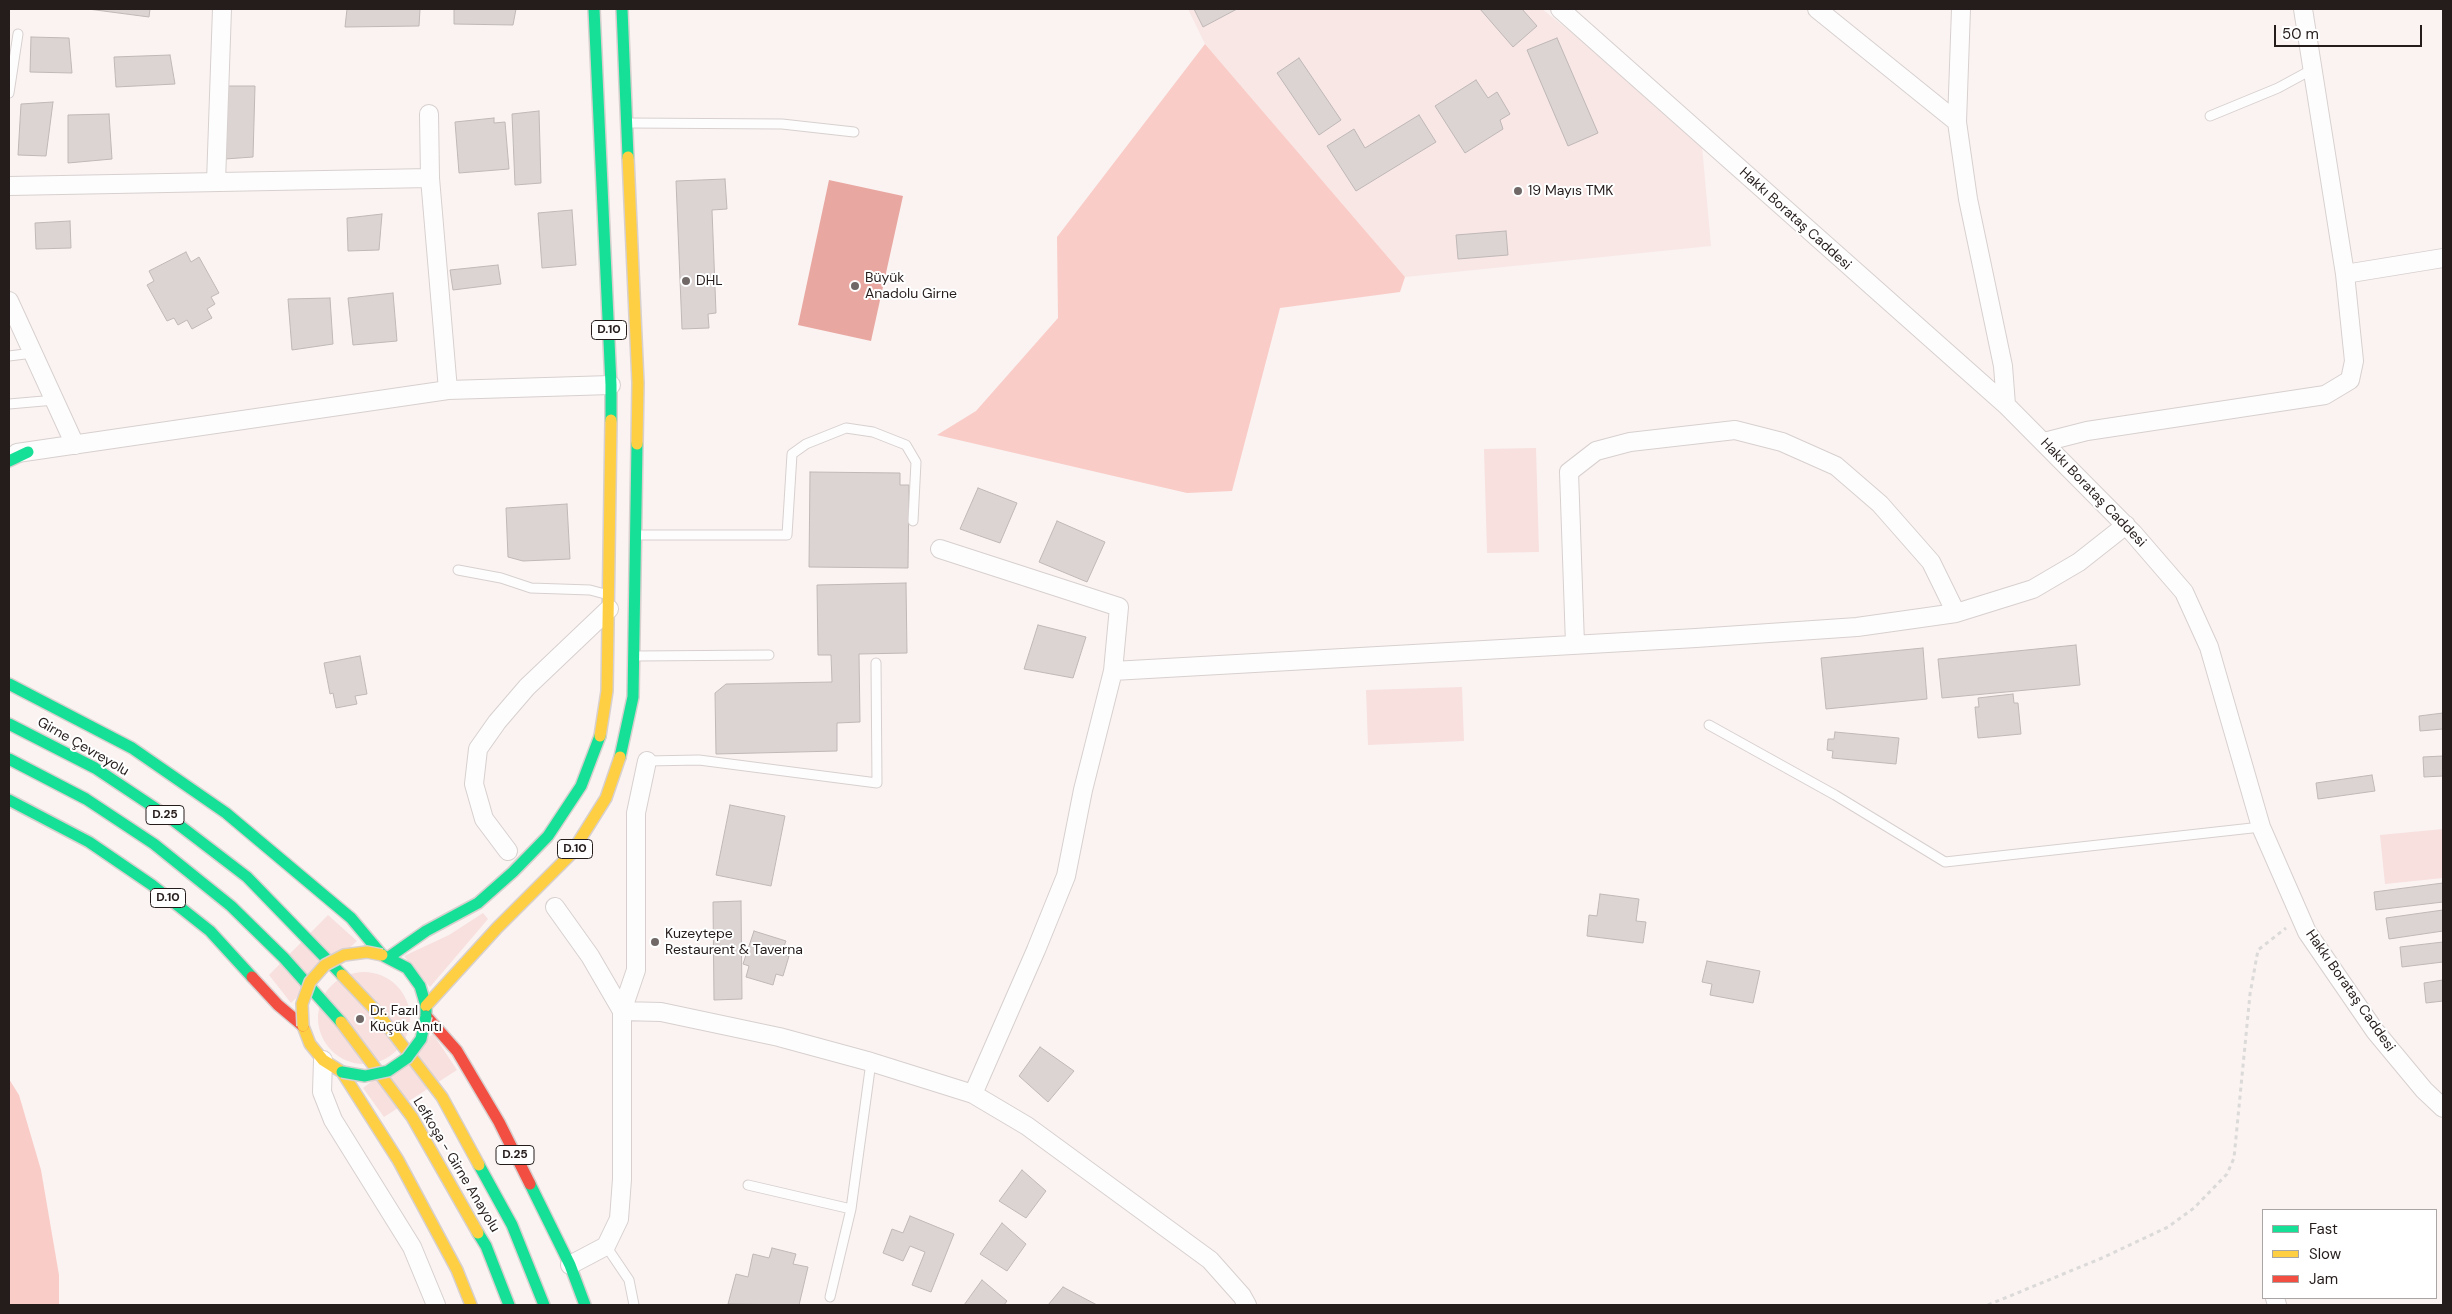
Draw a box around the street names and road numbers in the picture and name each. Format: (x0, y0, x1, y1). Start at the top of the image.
street label: Hakkı Borataş Caddesi (1736, 164, 1854, 274)
road number: D.10 (592, 320, 626, 340)
street label: Hakkı Borataş Caddesi (2037, 435, 2149, 551)
street label: Girne Çevreyolu (34, 714, 132, 780)
road number: D.25 (146, 806, 184, 824)
road number: D.10 (558, 840, 592, 859)
road number: D.10 (150, 888, 186, 908)
street label: Hakkı Borataş Caddesi (2302, 927, 2398, 1055)
street label: Lefkoşa - Girne Anayolu (409, 1094, 503, 1236)
road number: D.25 (496, 1146, 534, 1164)

